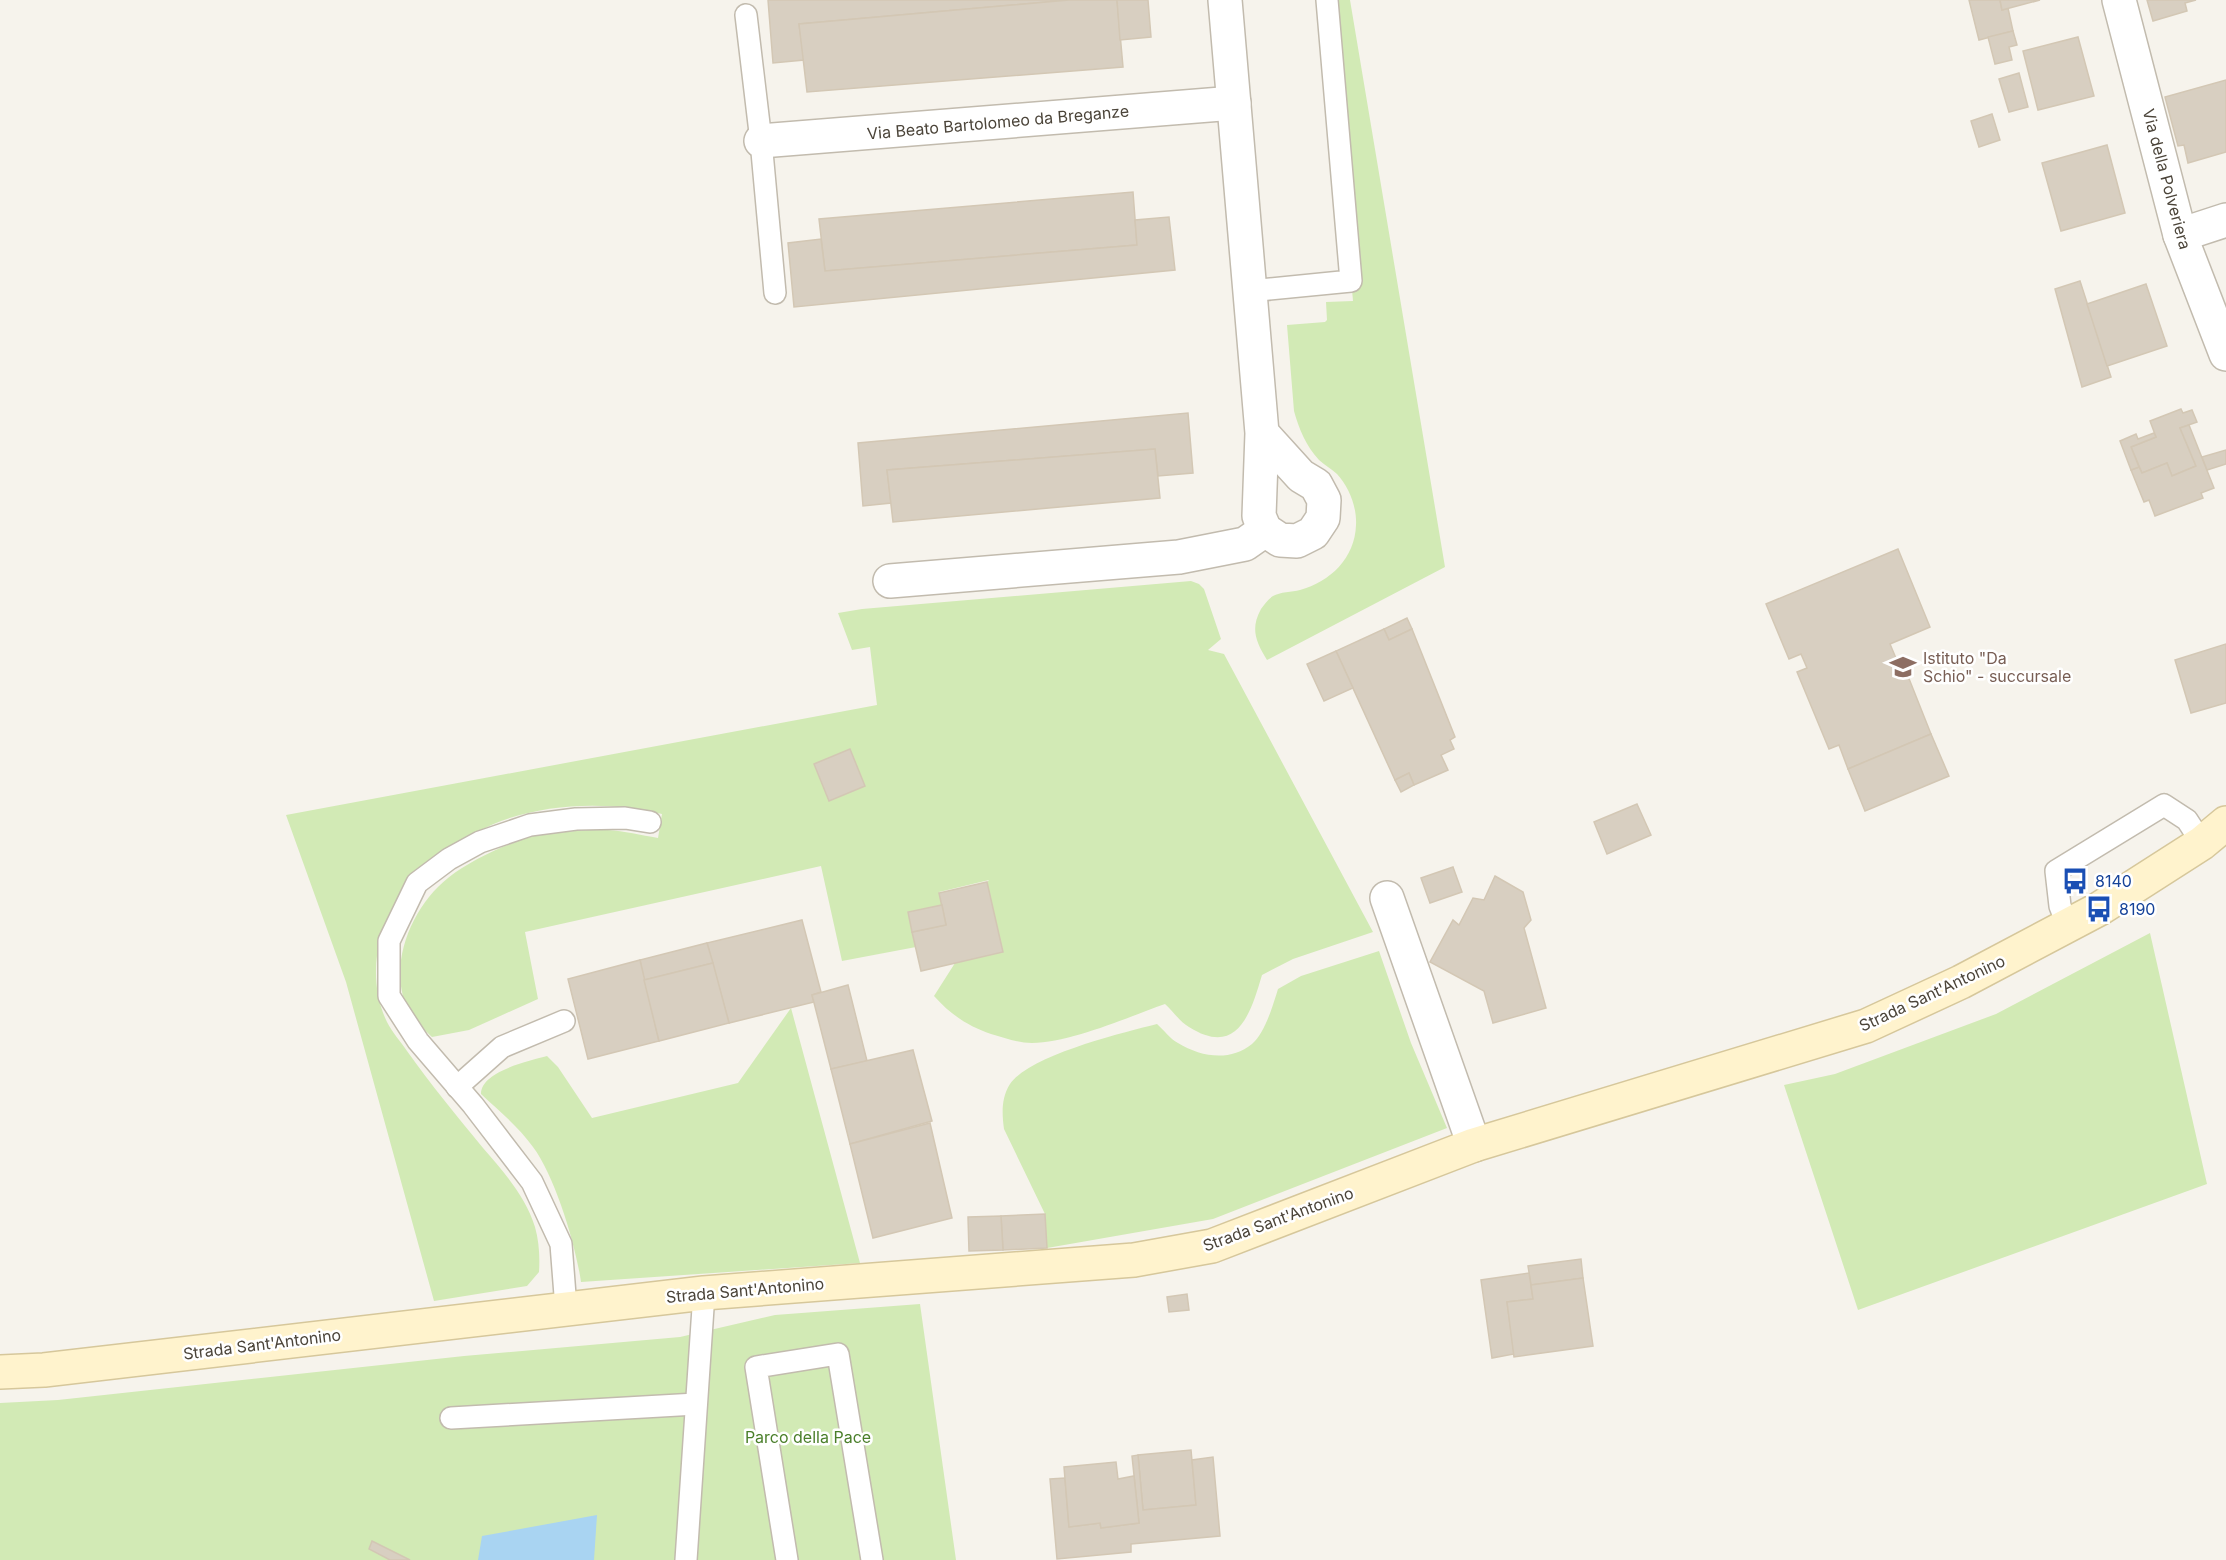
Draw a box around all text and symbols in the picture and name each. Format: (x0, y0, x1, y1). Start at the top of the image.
street label: Via Beato Bartolomeo da Breganze (866, 101, 1130, 143)
street label: Via della Polveriera (2139, 106, 2195, 252)
place label: Istituto "Da Schio" - succursale (1923, 648, 2071, 686)
school or university icon: Istituto "Da Schio" - succursale (1888, 652, 1918, 682)
bus stop icon: 8140 (2060, 866, 2090, 896)
place label: 8140 (2095, 871, 2132, 891)
bus stop icon: 8190 (2084, 894, 2114, 924)
place label: 8190 (2119, 899, 2155, 919)
street label: Strada Sant'Antonino (1856, 950, 2008, 1036)
street label: Strada Sant'Antonino (1200, 1182, 1356, 1256)
street label: Strada Sant'Antonino (665, 1273, 825, 1307)
street label: Strada Sant'Antonino (182, 1324, 342, 1364)
park label: Parco della Pace (745, 1427, 871, 1447)

